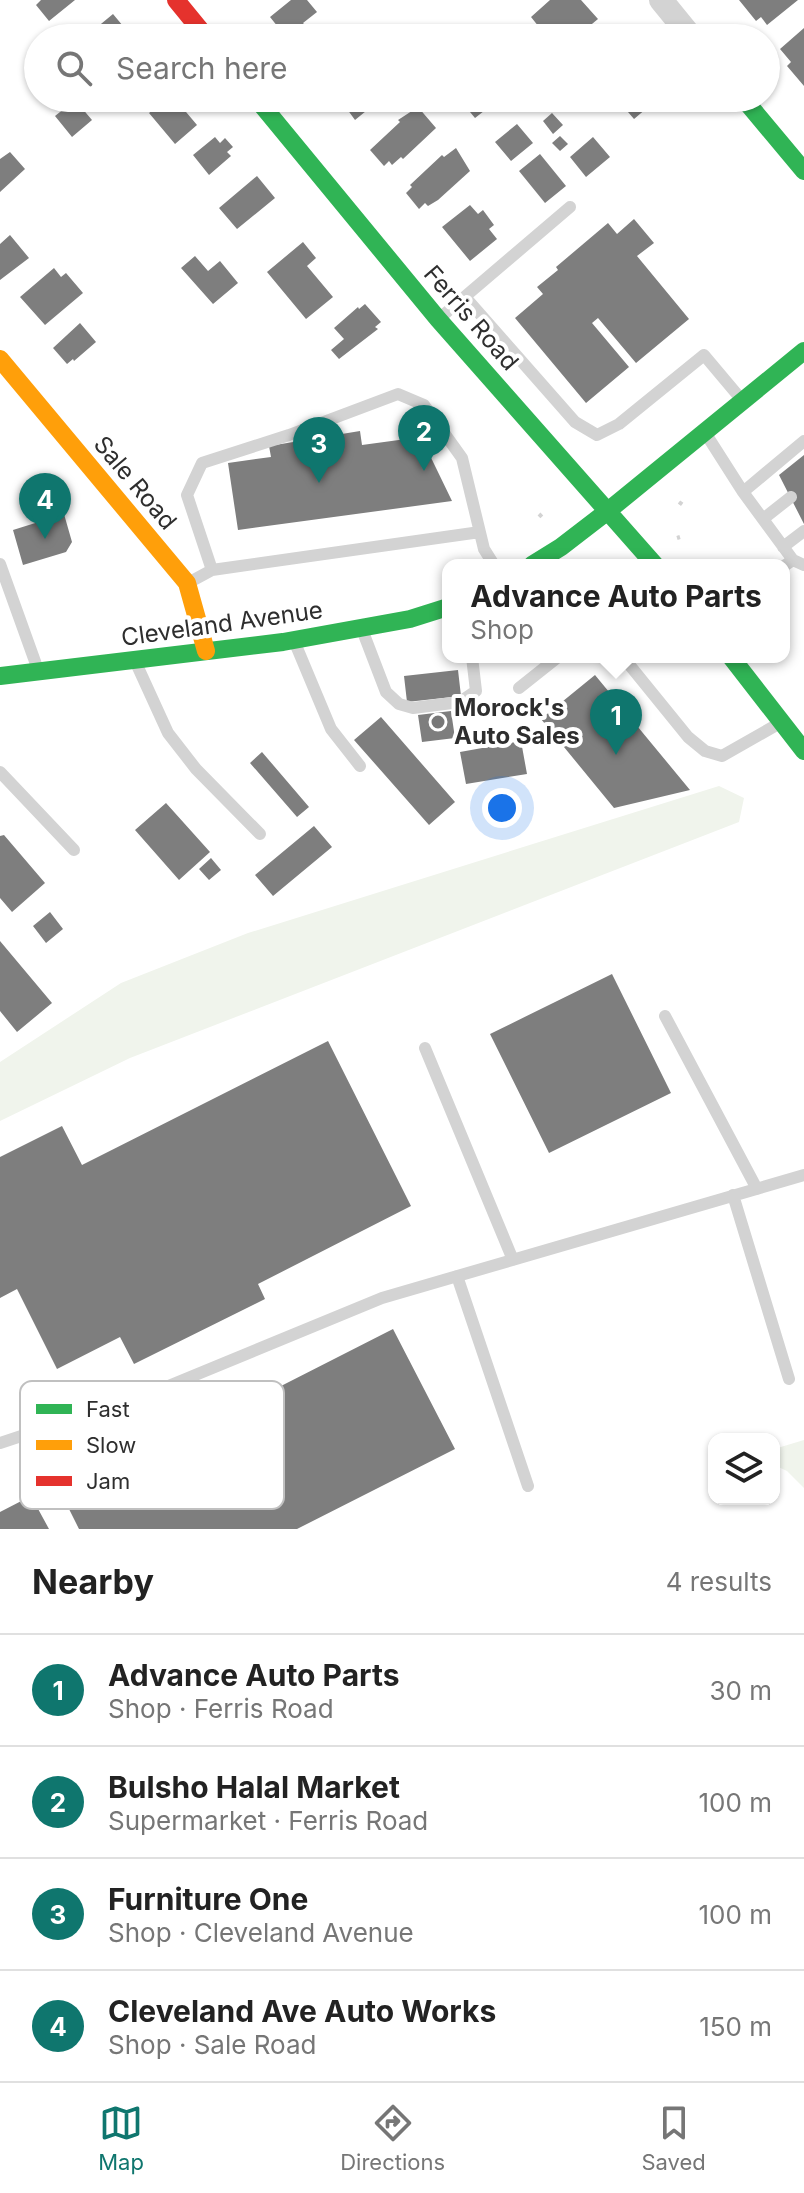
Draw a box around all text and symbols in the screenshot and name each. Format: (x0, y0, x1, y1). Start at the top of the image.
search box (24, 24, 780, 112)
icon: search (52, 46, 96, 90)
text: Search here (116, 50, 288, 86)
street label: Ferris Road (418, 259, 525, 376)
pin: 2 (398, 405, 450, 471)
pin: 3 (293, 417, 345, 483)
street label: Sale Road (88, 430, 183, 535)
pin: 4 (19, 473, 71, 539)
popup (442, 559, 790, 663)
text: Advance Auto Parts (470, 578, 762, 614)
street label: Cleveland Avenue (119, 595, 325, 652)
text: Shop (470, 614, 534, 645)
pin: 1 (590, 689, 642, 755)
place label: Morock's Auto Sales (454, 693, 580, 750)
marker: Morock's Auto Sales (429, 713, 447, 731)
your location (482, 788, 522, 828)
legend (20, 1381, 284, 1509)
text: Fast (86, 1396, 130, 1422)
text: Slow (86, 1432, 136, 1458)
map controls (708, 1433, 780, 1505)
button: layers (708, 1433, 780, 1505)
text: Jam (86, 1468, 130, 1494)
text: Nearby (32, 1561, 154, 1602)
text: 4 results (666, 1566, 772, 1597)
text: Advance Auto Parts (108, 1657, 399, 1693)
text: 1 (52, 1675, 64, 1706)
text: 30 m (709, 1675, 772, 1706)
text: Shop · Ferris Road (108, 1693, 334, 1724)
text: Bulsho Halal Market (108, 1769, 400, 1805)
text: 2 (50, 1787, 66, 1818)
text: 100 m (699, 1787, 772, 1818)
text: Supermarket · Ferris Road (108, 1805, 428, 1836)
text: Furniture One (108, 1881, 308, 1917)
text: 3 (50, 1899, 66, 1930)
text: 100 m (699, 1899, 772, 1930)
text: Shop · Cleveland Avenue (108, 1917, 414, 1948)
text: Cleveland Ave Auto Works (108, 1993, 496, 2029)
text: 4 (49, 2011, 67, 2042)
text: 150 m (699, 2011, 772, 2042)
text: Shop · Sale Road (108, 2029, 316, 2060)
tab: Map (98, 2101, 144, 2175)
tab: Directions (340, 2101, 445, 2175)
tab: Saved (641, 2101, 706, 2175)

